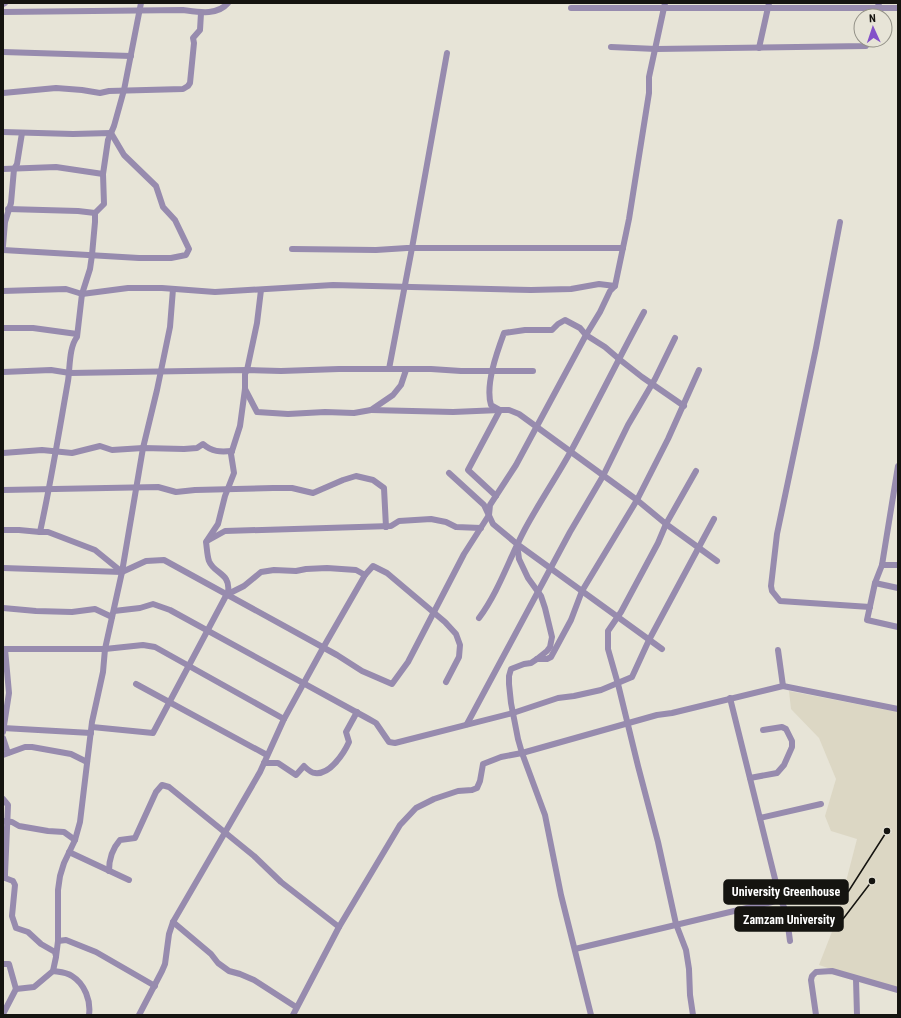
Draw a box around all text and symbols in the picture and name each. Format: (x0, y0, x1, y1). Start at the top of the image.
north arrow (853, 8, 893, 48)
text: N (869, 12, 876, 25)
callout: University Greenhouse (724, 880, 848, 904)
text: University Greenhouse (732, 885, 840, 899)
callout: Zamzam University (735, 907, 843, 931)
text: Zamzam University (743, 913, 836, 927)

